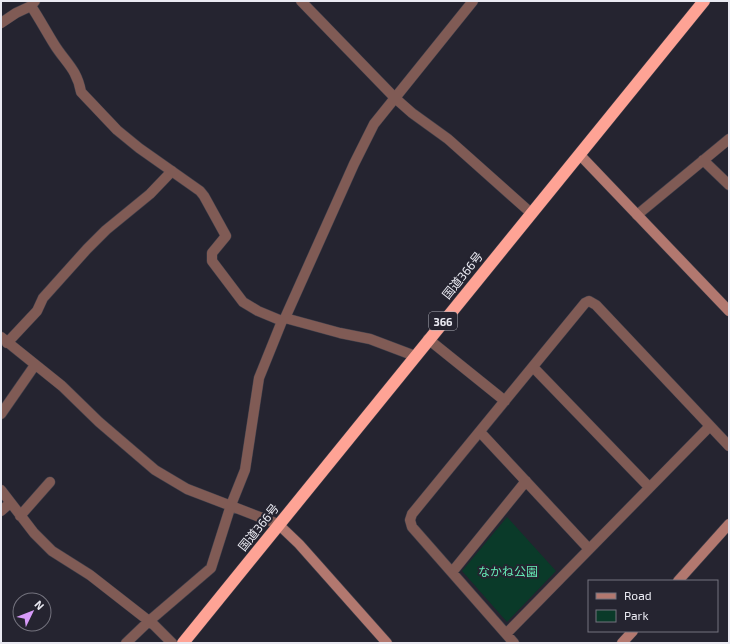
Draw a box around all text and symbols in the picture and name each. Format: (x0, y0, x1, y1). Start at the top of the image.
street label: 国道366号 (439, 249, 485, 301)
road number: 366 (429, 312, 457, 330)
street label: 国道366号 (235, 501, 281, 553)
park label: なかね公園 (478, 564, 538, 578)
legend (588, 580, 718, 632)
text: Road (624, 588, 652, 602)
north arrow (12, 592, 52, 632)
text: N (32, 597, 47, 612)
text: Park (624, 608, 649, 622)

